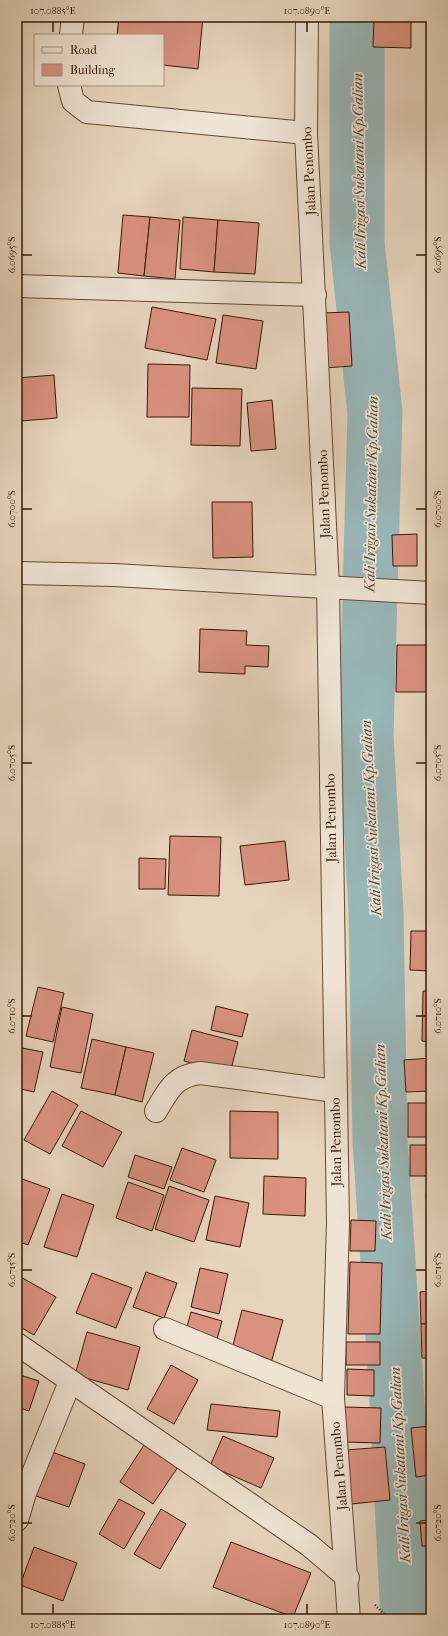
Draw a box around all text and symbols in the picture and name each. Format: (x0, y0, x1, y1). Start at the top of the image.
text: 107.0885°E (30, 5, 76, 17)
text: 107.0890°E (284, 5, 330, 17)
legend (34, 34, 164, 86)
text: Road (70, 43, 97, 57)
text: Building (70, 63, 115, 77)
water label: Kali Irigasi Sukatani Kp.Galian (348, 73, 370, 270)
street label: Jalan Penombo (298, 126, 320, 217)
text: 6.0695°S (6, 237, 18, 273)
text: 6.0695°S (432, 237, 444, 273)
water label: Kali Irigasi Sukatani Kp.Galian (360, 396, 382, 593)
street label: Jalan Penombo (314, 449, 334, 540)
text: 6.0700°S (6, 490, 18, 528)
text: 6.0700°S (432, 490, 444, 528)
water label: Kali Irigasi Sukatani Kp.Galian (357, 719, 385, 918)
text: 6.0705°S (6, 745, 18, 781)
text: 6.0705°S (432, 745, 444, 781)
street label: Jalan Penombo (322, 773, 340, 864)
text: 6.0710°S (6, 998, 18, 1034)
text: 6.0710°S (432, 998, 444, 1034)
water label: Kali Irigasi Sukatani Kp.Galian (371, 1044, 395, 1241)
street label: Jalan Penombo (327, 1097, 345, 1188)
text: 6.0715°S (6, 1253, 18, 1287)
text: 6.0715°S (432, 1253, 444, 1287)
water label: Kali Irigasi Sukatani Kp.Galian (386, 1366, 414, 1565)
street label: Jalan Penombo (327, 1421, 351, 1512)
text: 6.0720°S (6, 1504, 18, 1542)
text: 6.0720°S (432, 1504, 444, 1542)
text: 107.0885°E (30, 1619, 76, 1631)
text: 107.0890°E (284, 1619, 330, 1631)

